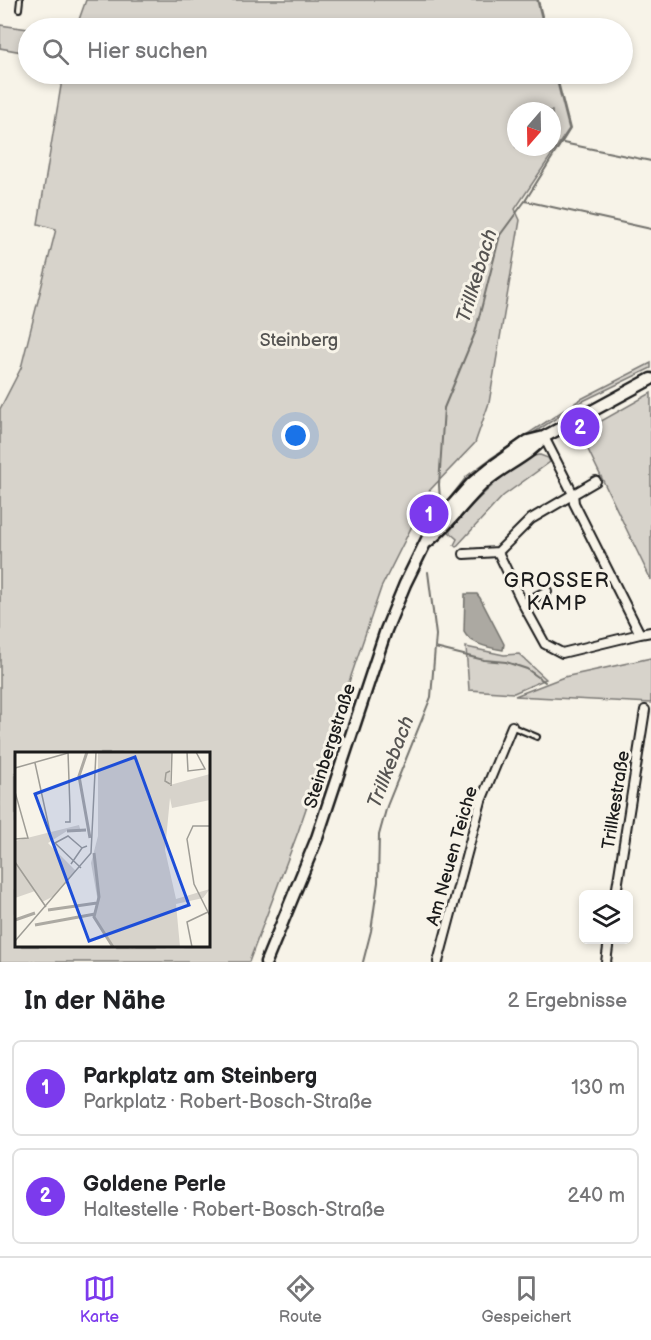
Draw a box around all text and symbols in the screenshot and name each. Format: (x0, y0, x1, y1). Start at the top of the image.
search box (18, 18, 633, 84)
icon: search (39, 35, 72, 68)
text: Hier suchen (87, 38, 208, 65)
north arrow (507, 102, 561, 156)
water label: Trillkebach (451, 226, 503, 326)
park label: Steinberg (260, 330, 338, 351)
pin: 2 (560, 404, 600, 450)
your location (281, 421, 310, 450)
pin: 1 (410, 492, 448, 536)
district label: GROSSER KAMP (504, 569, 610, 616)
street label: Steinbergstraße (300, 681, 360, 811)
water label: Trillkebach (363, 713, 420, 811)
street label: Trillkestraße (598, 749, 634, 851)
inset map (15, 752, 210, 947)
street label: Am Neuen Teiche (422, 784, 482, 928)
map controls (579, 890, 633, 944)
button: layers (579, 890, 633, 944)
text: In der Nähe (24, 986, 166, 1017)
text: 2 Ergebnisse (507, 989, 627, 1013)
text: Parkplatz am Steinberg (83, 1063, 317, 1090)
text: 1 (41, 1076, 50, 1100)
text: 130 m (571, 1076, 625, 1100)
text: Parkplatz · Robert-Bosch-Straße (83, 1090, 372, 1114)
text: Goldene Perle (83, 1171, 226, 1198)
text: 2 (40, 1184, 51, 1208)
text: 240 m (568, 1184, 625, 1208)
text: Haltestelle · Robert-Bosch-Straße (83, 1198, 385, 1222)
tab: Karte (80, 1272, 119, 1327)
tab: Route (279, 1272, 322, 1327)
tab: Gespeichert (481, 1272, 571, 1327)

